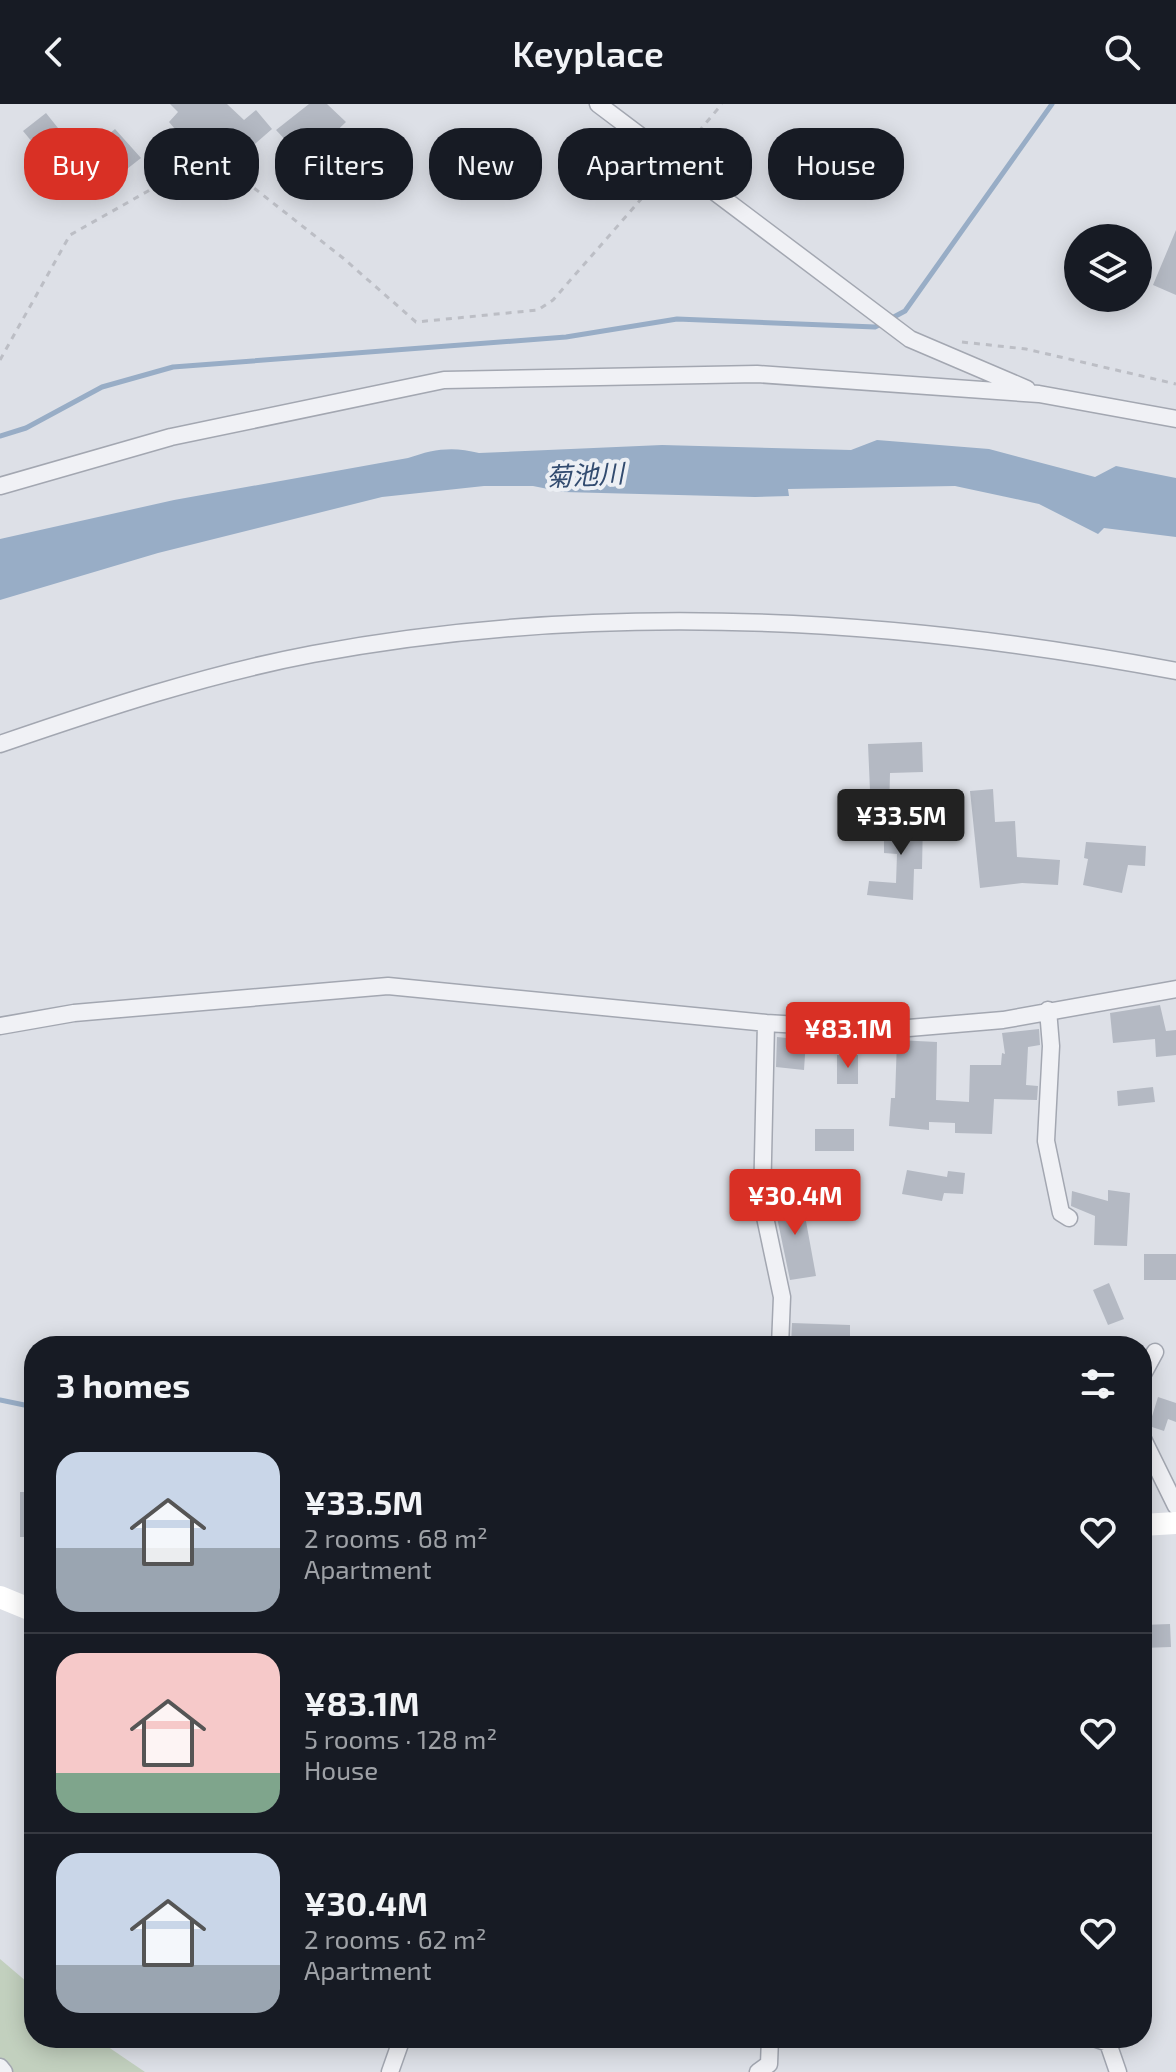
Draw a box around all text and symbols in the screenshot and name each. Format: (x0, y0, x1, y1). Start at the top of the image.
icon: back (32, 30, 76, 74)
icon: search (1100, 30, 1144, 74)
text: Keyplace (512, 31, 664, 74)
chip: Buy (24, 128, 128, 200)
chip: Rent (144, 128, 259, 200)
chip: Filters (275, 128, 413, 200)
chip: New (429, 128, 542, 200)
chip: Apartment (558, 128, 752, 200)
chip: House (768, 128, 904, 200)
map controls (1064, 224, 1152, 312)
button: layers (1064, 224, 1152, 312)
water label: 菊池川 (545, 456, 628, 492)
pin: ¥33.5M (836, 789, 966, 857)
text: ¥33.5M (855, 799, 947, 830)
pin: ¥83.1M (783, 1002, 913, 1070)
text: ¥83.1M (804, 1012, 892, 1043)
pin: ¥30.4M (730, 1169, 860, 1237)
text: ¥30.4M (748, 1179, 843, 1210)
icon: filters (1076, 1362, 1120, 1406)
text: 3 homes (56, 1364, 190, 1405)
text: ¥33.5M (304, 1481, 423, 1522)
icon: home (120, 1484, 216, 1580)
icon: heart (1076, 1510, 1120, 1554)
text: 2 rooms · 68 m² (304, 1522, 488, 1553)
text: Apartment (304, 1553, 432, 1584)
text: ¥83.1M (304, 1682, 420, 1723)
icon: home (120, 1685, 216, 1781)
icon: heart (1076, 1711, 1120, 1755)
text: 5 rooms · 128 m² (304, 1723, 497, 1754)
text: House (304, 1754, 378, 1785)
text: ¥30.4M (304, 1882, 428, 1923)
icon: home (120, 1885, 216, 1981)
icon: heart (1076, 1911, 1120, 1955)
text: 2 rooms · 62 m² (304, 1923, 487, 1954)
text: Apartment (304, 1954, 432, 1985)

